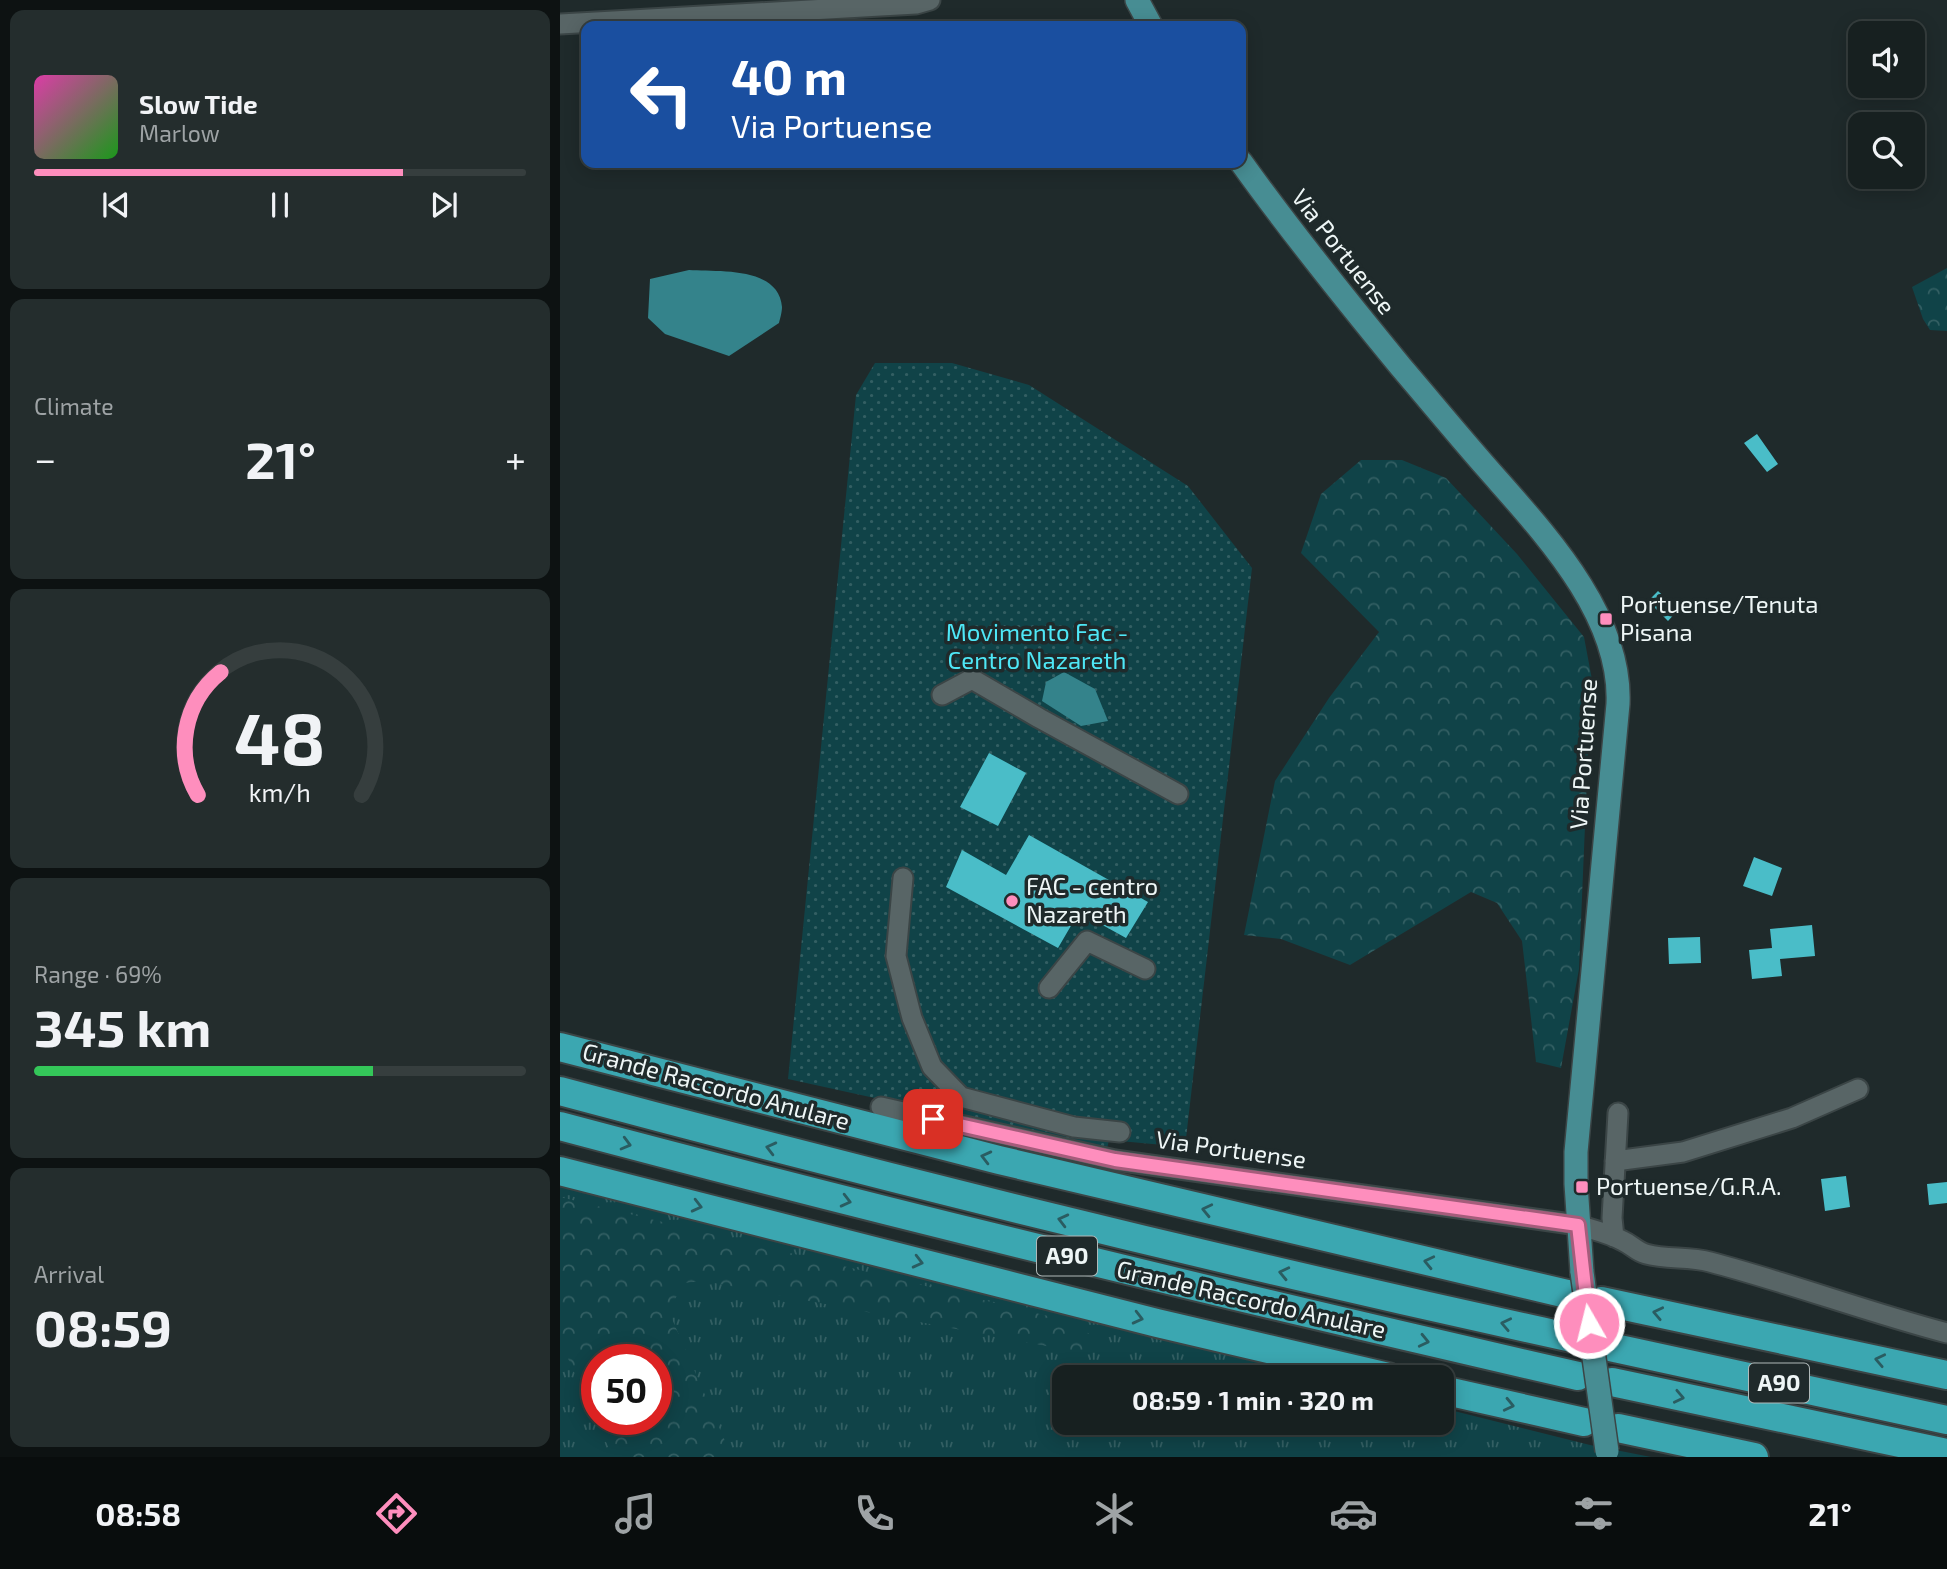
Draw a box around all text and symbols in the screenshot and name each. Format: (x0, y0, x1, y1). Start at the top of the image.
map controls (1848, 21, 1925, 189)
button: sound (1848, 21, 1925, 98)
text: 40 m (731, 46, 847, 105)
icon: left (616, 49, 707, 140)
text: Slow Tide (139, 88, 258, 119)
text: Via Portuense (731, 106, 932, 144)
button: search (1848, 112, 1925, 189)
text: Marlow (139, 119, 220, 147)
street label: Via Portuense (1286, 183, 1402, 320)
icon: previous (97, 186, 135, 224)
icon: pause (261, 186, 299, 224)
icon: next (425, 186, 463, 224)
text: Climate (34, 392, 114, 420)
text: 21° (245, 427, 316, 489)
text: − (34, 435, 56, 481)
text: + (505, 435, 526, 481)
place label: Portuense/Tenuta Pisana (1620, 589, 1819, 646)
marker: Portuense/Tenuta Pisana (1598, 611, 1614, 627)
park label: Movimento Fac - Centro Nazareth (946, 617, 1128, 674)
street label: Via Portuense (1563, 678, 1602, 830)
text: 48 (234, 692, 326, 780)
text: km/h (249, 776, 311, 806)
place label: FAC - centro Nazareth (1026, 871, 1158, 928)
marker: FAC - centro Nazareth (1004, 893, 1020, 909)
text: Range · 69% (34, 960, 162, 988)
text: 345 km (34, 995, 211, 1057)
street label: Grande Raccordo Anulare (580, 1036, 853, 1135)
pin (903, 1089, 963, 1149)
icon: arrive (914, 1100, 952, 1138)
street label: Via Portuense (1154, 1124, 1308, 1173)
one-way arrow (620, 1136, 632, 1150)
one-way arrow (765, 1141, 777, 1156)
one-way arrow (980, 1151, 992, 1165)
place label: Portuense/G.R.A. (1596, 1171, 1781, 1200)
marker: Portuense/G.R.A. (1574, 1179, 1590, 1195)
one-way arrow (840, 1193, 852, 1207)
one-way arrow (691, 1198, 703, 1212)
one-way arrow (1201, 1204, 1213, 1219)
one-way arrow (1057, 1214, 1069, 1228)
road number: A90 (1037, 1236, 1097, 1275)
street label: Grande Raccordo Anulare (1114, 1253, 1389, 1344)
one-way arrow (912, 1254, 924, 1268)
one-way arrow (1423, 1256, 1435, 1270)
text: Arrival (34, 1260, 104, 1288)
one-way arrow (1278, 1267, 1290, 1281)
position arrow (1552, 1286, 1626, 1360)
text: 08:59 (34, 1295, 172, 1357)
one-way arrow (1652, 1307, 1664, 1322)
one-way arrow (1132, 1310, 1144, 1324)
one-way arrow (1500, 1317, 1512, 1332)
one-way arrow (1418, 1333, 1430, 1347)
speed limit sign: 50 (581, 1344, 672, 1435)
one-way arrow (1874, 1354, 1886, 1369)
road number: A90 (1749, 1364, 1809, 1402)
text: 08:59 · 1 min · 320 m (1132, 1384, 1374, 1415)
one-way arrow (1673, 1388, 1685, 1403)
one-way arrow (1502, 1397, 1514, 1411)
icon: directions (372, 1489, 421, 1538)
icon: music (611, 1489, 660, 1538)
icon: phone (850, 1489, 899, 1538)
icon: climate (1090, 1489, 1139, 1538)
icon: car (1329, 1489, 1378, 1538)
icon: filters (1569, 1489, 1618, 1538)
text: 08:58 (95, 1494, 181, 1532)
text: 21° (1808, 1494, 1852, 1532)

